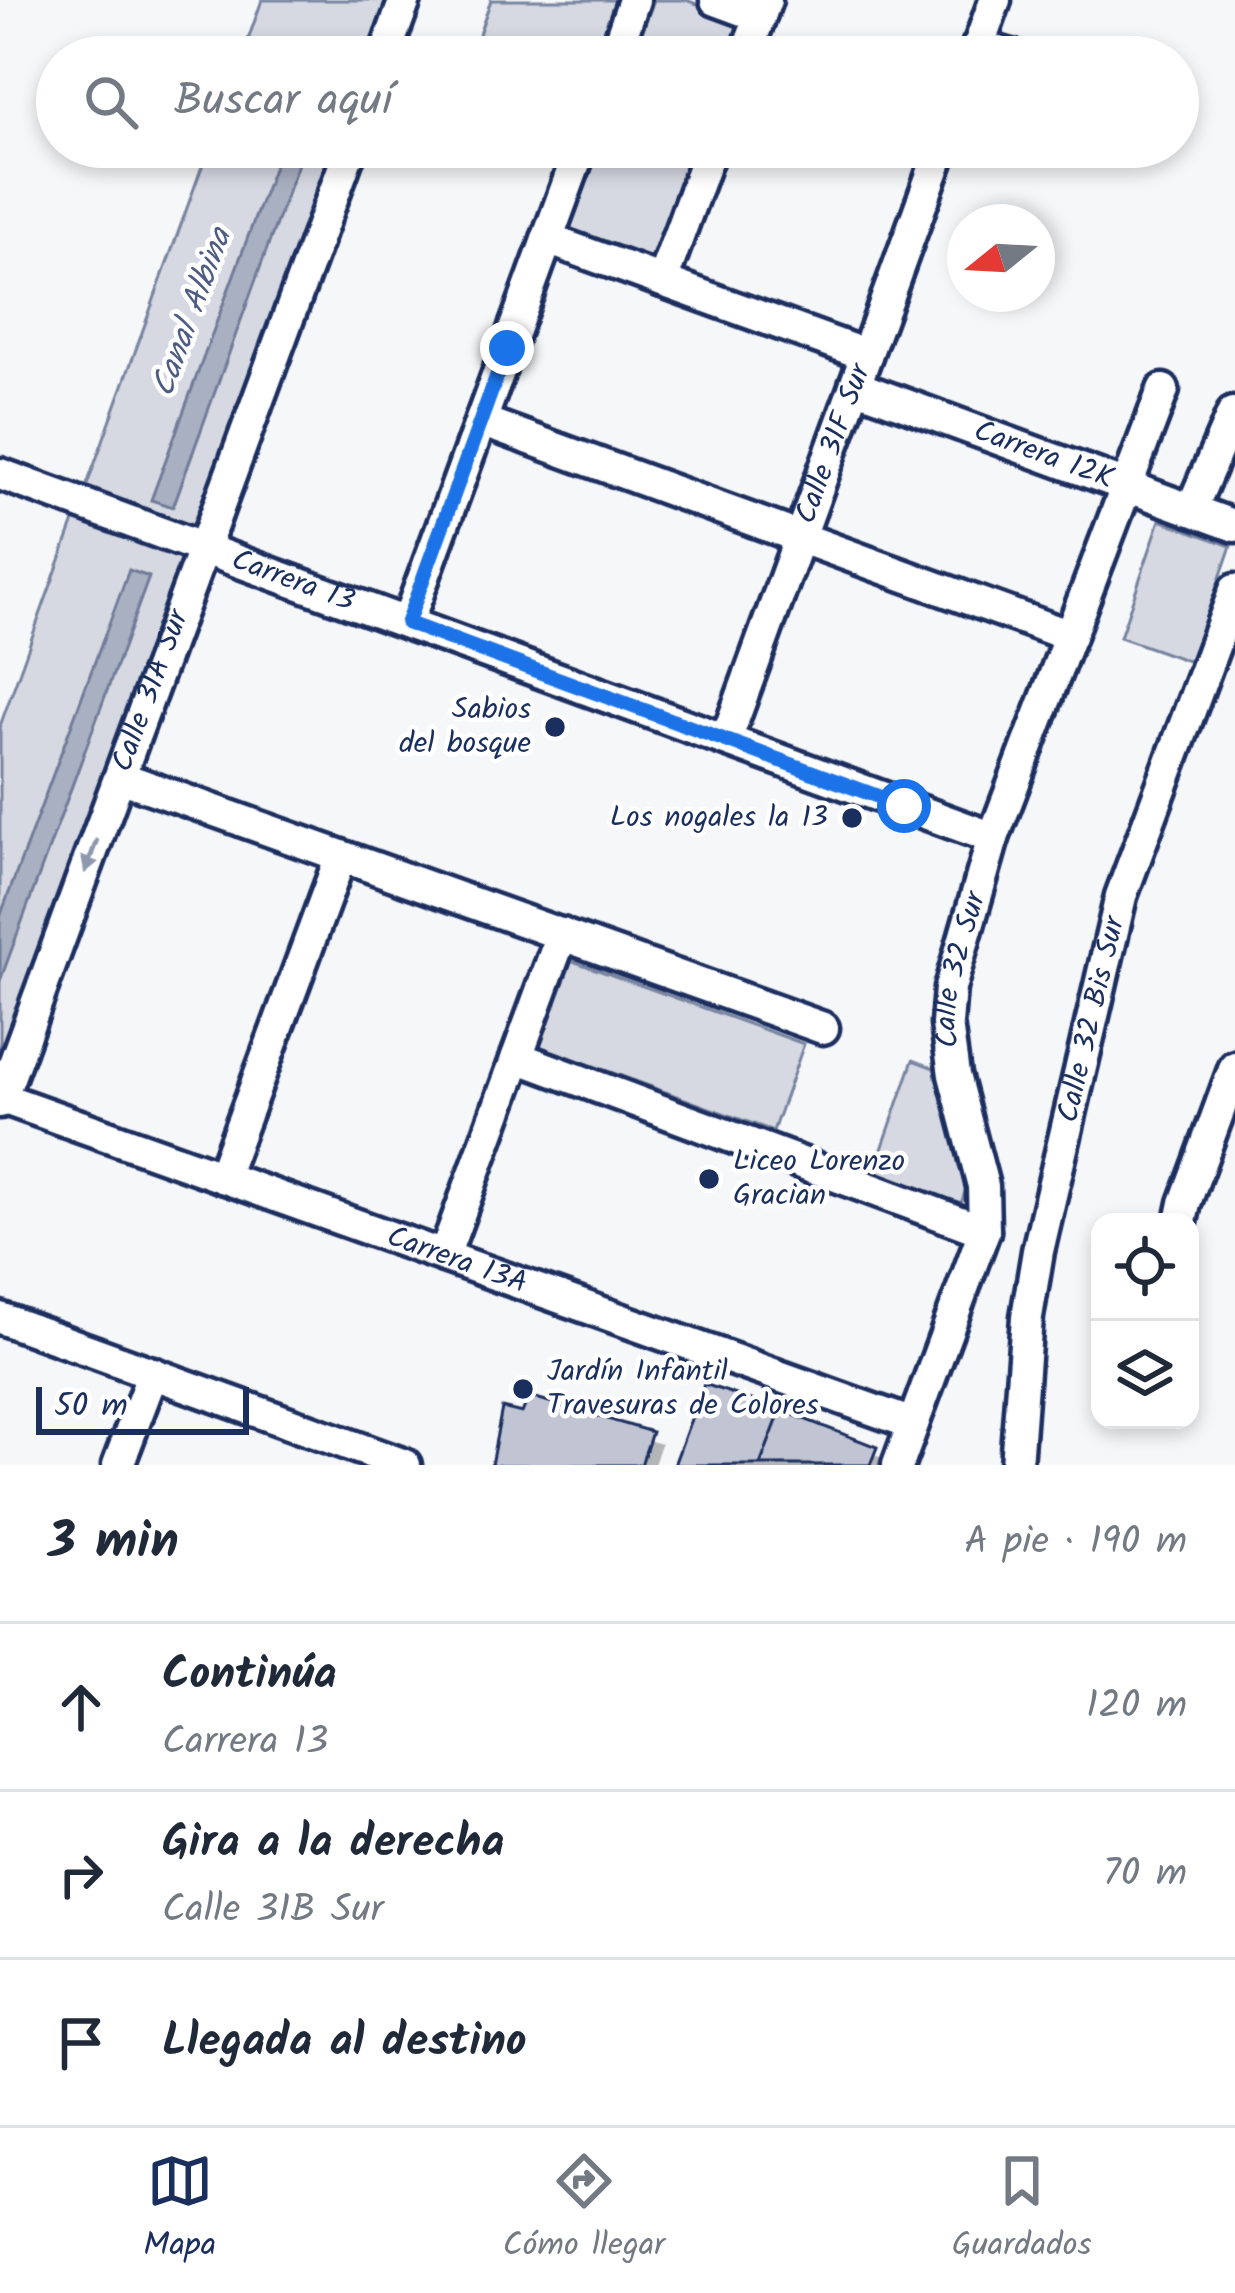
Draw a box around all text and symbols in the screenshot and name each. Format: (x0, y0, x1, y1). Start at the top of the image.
search box (36, 36, 1199, 168)
text: Buscar aquí (174, 66, 392, 138)
icon: search (78, 69, 144, 135)
north arrow (947, 204, 1055, 312)
water label: Canal Albina (138, 219, 249, 405)
route end (480, 321, 534, 375)
street label: Calle 31F Sur (783, 355, 886, 531)
street label: Carrera 12K (967, 408, 1121, 503)
street label: Carrera 13 (225, 537, 361, 626)
street label: Calle 31A Sur (99, 601, 204, 779)
place label: Sabios del bosque (399, 686, 531, 768)
marker: Sabios del bosque (542, 714, 568, 740)
route start (877, 779, 931, 833)
place label: Los nogales la 13 (610, 794, 828, 842)
marker: Los nogales la 13 (839, 805, 865, 831)
one-way arrow (81, 838, 99, 874)
street label: Calle 32 Sur (923, 884, 1001, 1051)
street label: Calle 32 Bis Sur (1045, 910, 1140, 1127)
place label: Liceo Lorenzo Gracian (733, 1138, 905, 1220)
marker: Liceo Lorenzo Gracian (696, 1166, 722, 1192)
street label: Carrera 13A (380, 1213, 534, 1308)
map controls (1091, 1213, 1199, 1429)
button: locate (1091, 1213, 1199, 1321)
button: layers (1091, 1321, 1199, 1429)
place label: Jardín Infantil Travesuras de Colores (547, 1348, 819, 1430)
marker: Jardín Infantil Travesuras de Colores (510, 1376, 536, 1402)
scale bar (36, 1381, 249, 1434)
text: 50 m (54, 1381, 128, 1434)
text: 3 min (48, 1503, 179, 1584)
text: A pie · 190 m (964, 1512, 1187, 1574)
text: Continúa (162, 1640, 337, 1712)
icon: ahead (48, 1674, 114, 1740)
text: 120 m (1086, 1676, 1187, 1738)
text: Carrera 13 (162, 1712, 328, 1774)
text: Gira a la derecha (162, 1808, 504, 1880)
icon: right (48, 1842, 114, 1908)
text: 70 m (1103, 1844, 1187, 1906)
text: Calle 31B Sur (162, 1880, 383, 1942)
text: Llegada al destino (162, 2007, 527, 2079)
icon: arrive (48, 2010, 114, 2076)
tab: Mapa (143, 2148, 216, 2273)
tab: Cómo llegar (503, 2148, 665, 2273)
tab: Guardados (952, 2148, 1092, 2273)

